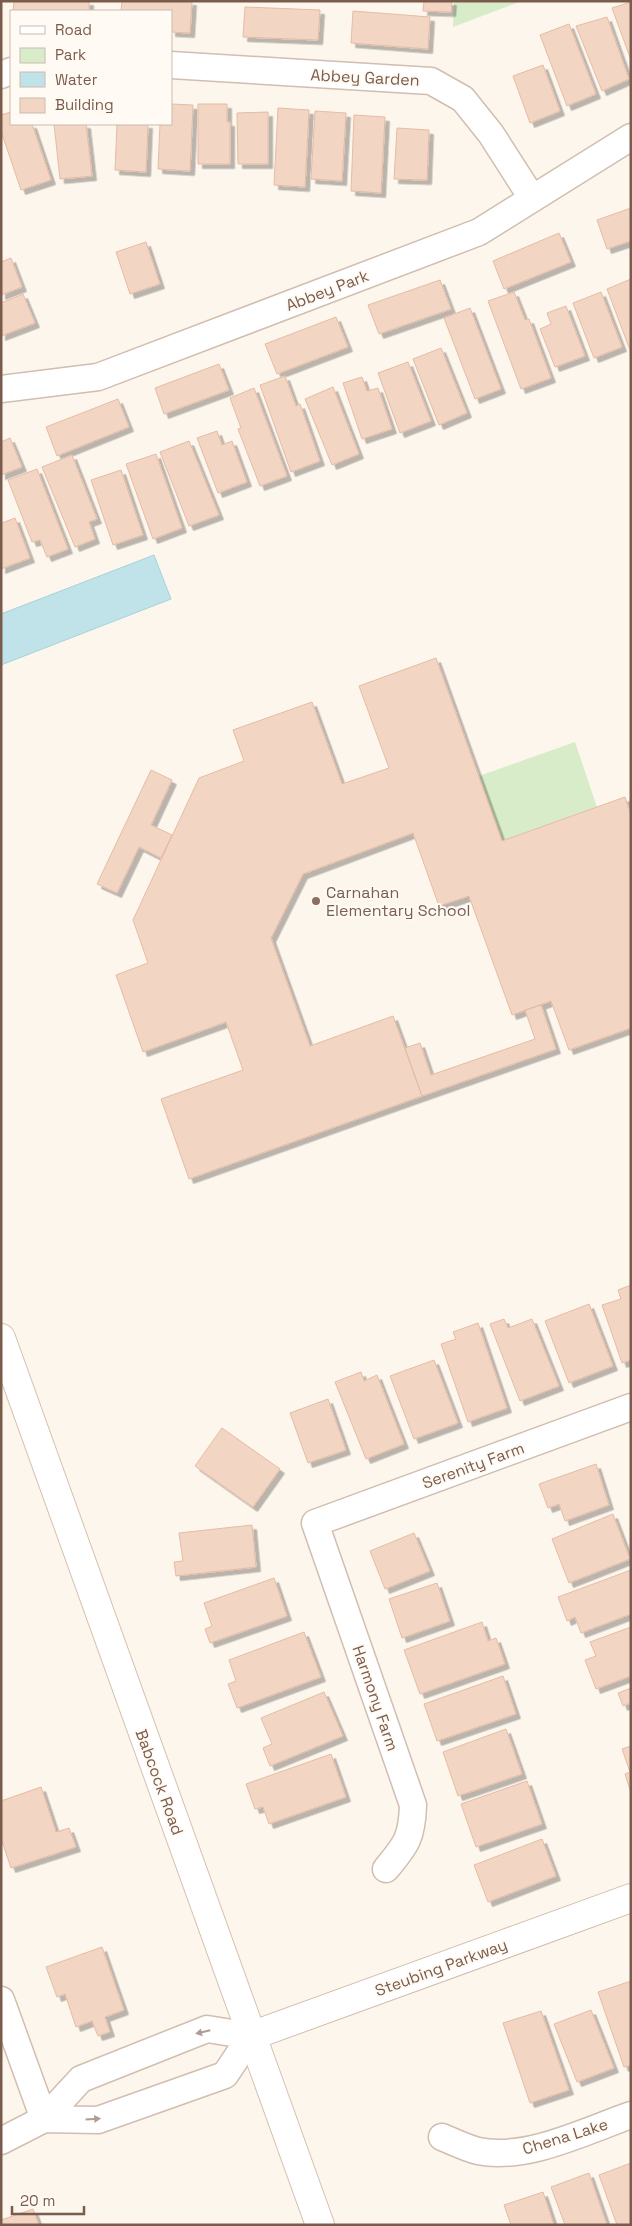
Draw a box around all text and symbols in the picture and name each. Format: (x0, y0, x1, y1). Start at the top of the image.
legend (10, 10, 172, 125)
text: Road (55, 20, 92, 39)
text: Park (55, 45, 86, 64)
street label: Abbey Garden (310, 64, 420, 91)
text: Water (55, 70, 98, 89)
text: Building (55, 95, 114, 114)
street label: Abbey Park (283, 265, 372, 316)
place label: Carnahan Elementary School (326, 882, 471, 921)
marker: Carnahan Elementary School (310, 895, 322, 907)
street label: Serenity Farm (419, 1437, 527, 1494)
street label: Harmony Farm (348, 1643, 403, 1754)
street label: Babcock Road (131, 1726, 188, 1838)
street label: Steubing Parkway (372, 1934, 510, 2001)
one-way arrow (196, 2028, 211, 2036)
street label: Chena Lake (520, 2114, 610, 2159)
one-way arrow (85, 2115, 101, 2123)
scale bar (12, 2184, 85, 2216)
text: 20 m (20, 2191, 55, 2210)

